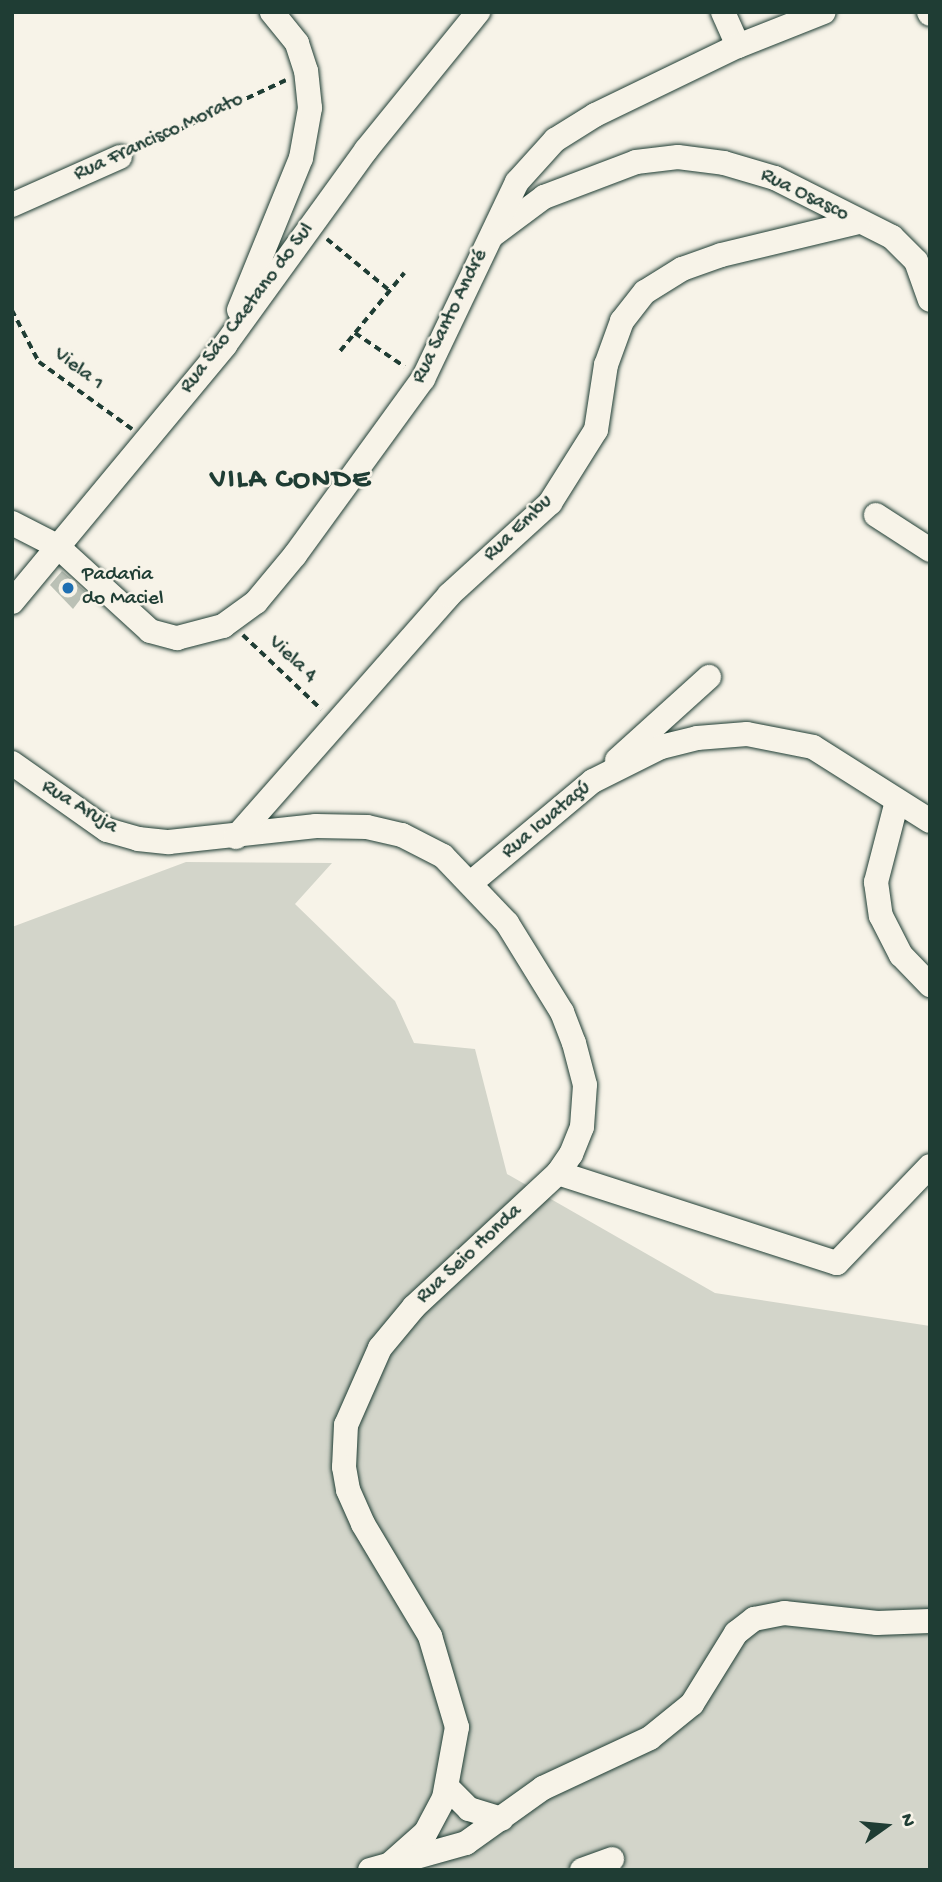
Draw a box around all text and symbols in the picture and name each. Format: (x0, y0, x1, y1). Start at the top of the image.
street label: Rua Francisco Morato (70, 88, 248, 188)
street label: Rua Osasco (756, 164, 852, 228)
street label: Rua São Caetano do Sul (176, 219, 320, 399)
street label: Rua Santo André (408, 246, 494, 388)
street label: Viela 1 (48, 343, 108, 397)
district label: VILA CONDE (211, 464, 371, 498)
street label: Rua Embu (479, 490, 559, 568)
place label: Padaria do Maciel (82, 563, 164, 613)
marker: Padaria do Maciel (60, 580, 76, 596)
street label: Viela 4 (262, 631, 322, 689)
street label: Rua Aruja (36, 775, 122, 841)
street label: Rua Icuataçú (497, 777, 597, 865)
street label: Rua Seio Honda (412, 1200, 528, 1310)
north arrow (851, 1791, 921, 1861)
text: N (894, 1811, 919, 1829)

